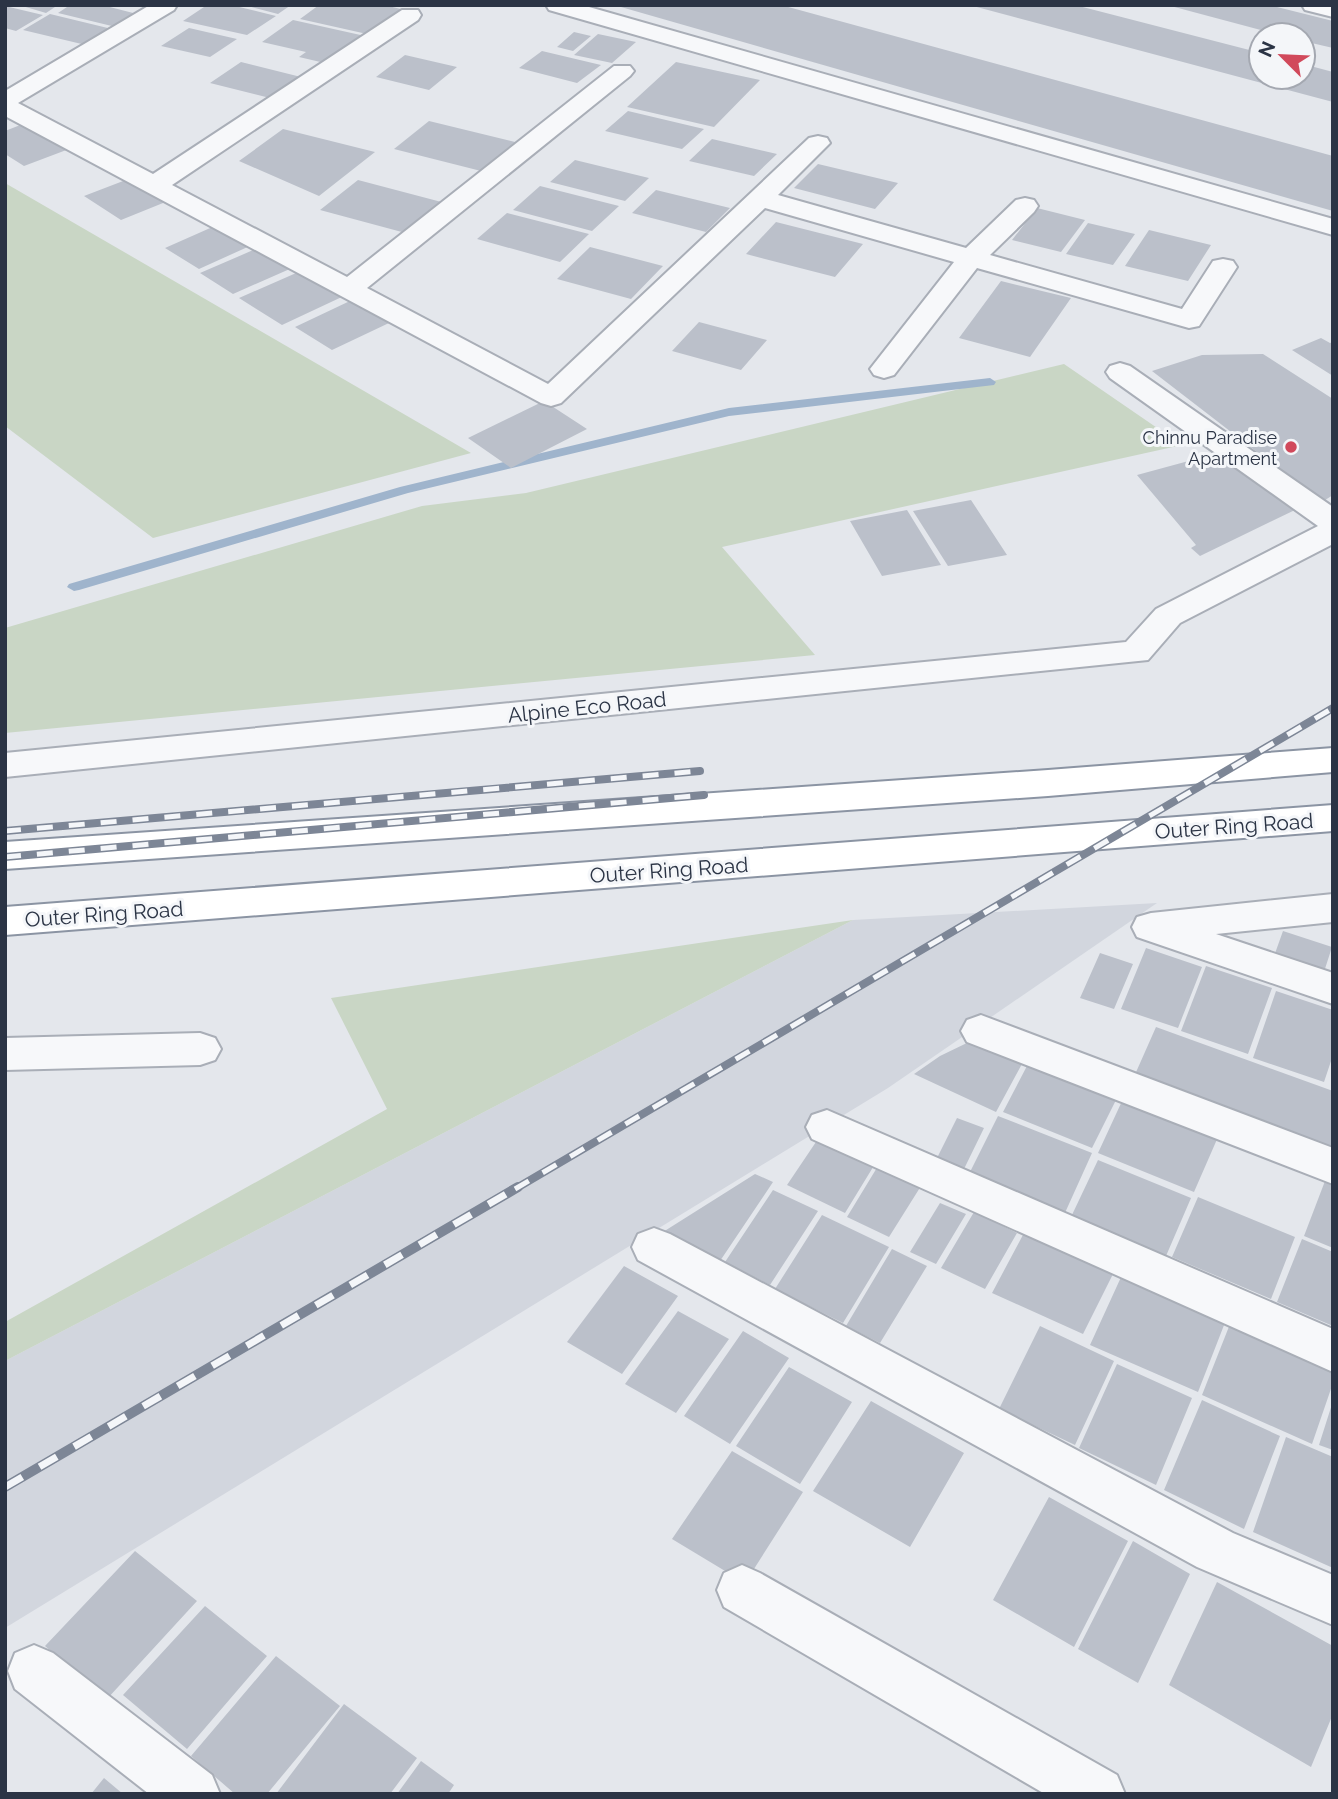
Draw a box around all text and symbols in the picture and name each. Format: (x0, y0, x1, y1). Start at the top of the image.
north arrow (1247, 21, 1317, 91)
text: N (1253, 38, 1279, 60)
place label: Chinnu Paradise Apartment (1143, 427, 1277, 469)
marker: Chinnu Paradise Apartment (1283, 439, 1299, 455)
street label: Alpine Eco Road (506, 686, 668, 728)
street label: Outer Ring Road (1154, 808, 1314, 844)
street label: Outer Ring Road (589, 852, 749, 888)
street label: Outer Ring Road (24, 896, 184, 932)

